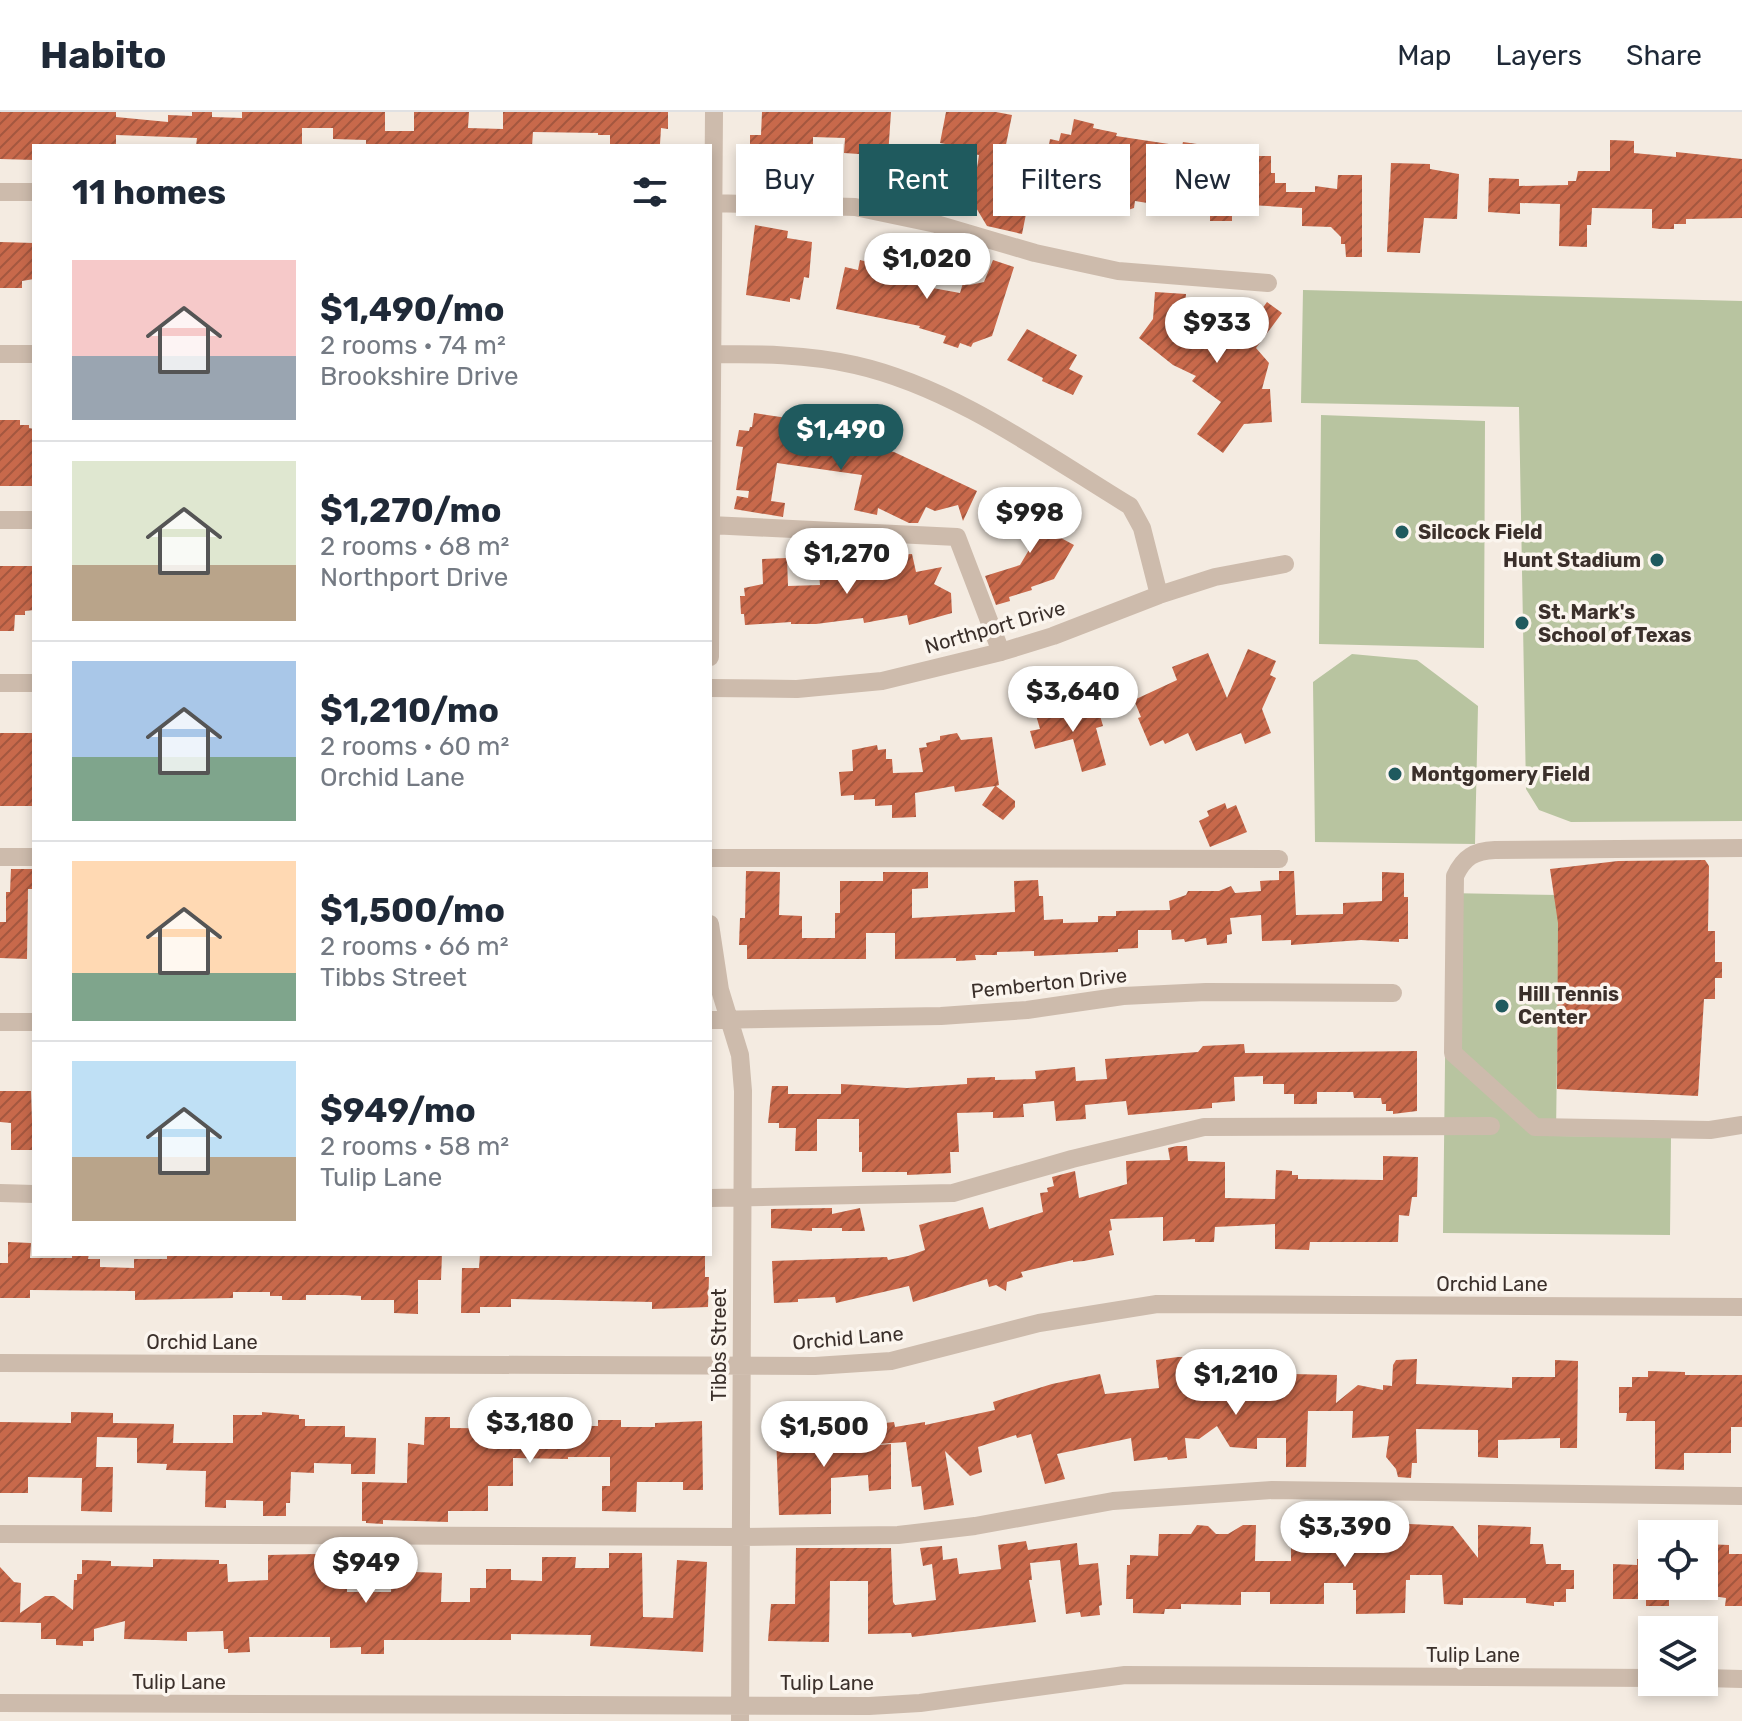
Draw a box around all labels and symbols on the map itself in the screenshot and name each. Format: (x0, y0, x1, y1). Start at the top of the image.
pin: $1,020 (862, 233, 992, 301)
pin: $933 (1170, 297, 1264, 365)
pin: $1,490 (776, 404, 906, 472)
pin: $998 (983, 487, 1077, 555)
place label: Silcock Field (1418, 520, 1543, 544)
marker: Silcock Field (1393, 523, 1411, 541)
pin: $1,270 (782, 528, 912, 596)
place label: Hunt Stadium (1503, 548, 1641, 572)
marker: Hunt Stadium (1648, 551, 1666, 569)
street label: Northport Drive (922, 596, 1068, 658)
place label: St. Mark's School of Texas (1538, 600, 1692, 647)
marker: St. Mark's School of Texas (1513, 614, 1531, 632)
pin: $3,640 (1008, 666, 1138, 734)
place label: Montgomery Field (1411, 762, 1590, 786)
marker: Montgomery Field (1386, 765, 1404, 783)
street label: Pemberton Drive (970, 963, 1128, 1003)
place label: Hill Tennis Center (1518, 982, 1619, 1029)
marker: Hill Tennis Center (1493, 997, 1511, 1015)
street label: Orchid Lane (1436, 1272, 1548, 1296)
street label: Tibbs Street (707, 1288, 731, 1402)
street label: Orchid Lane (791, 1321, 905, 1355)
street label: Orchid Lane (146, 1330, 258, 1354)
pin: $1,210 (1171, 1349, 1301, 1417)
pin: $3,180 (465, 1397, 595, 1465)
pin: $1,500 (759, 1401, 889, 1469)
pin: $3,390 (1280, 1501, 1410, 1569)
pin: $949 (319, 1537, 413, 1605)
street label: Tulip Lane (1426, 1643, 1520, 1667)
street label: Tulip Lane (132, 1670, 226, 1694)
street label: Tulip Lane (780, 1671, 874, 1695)

